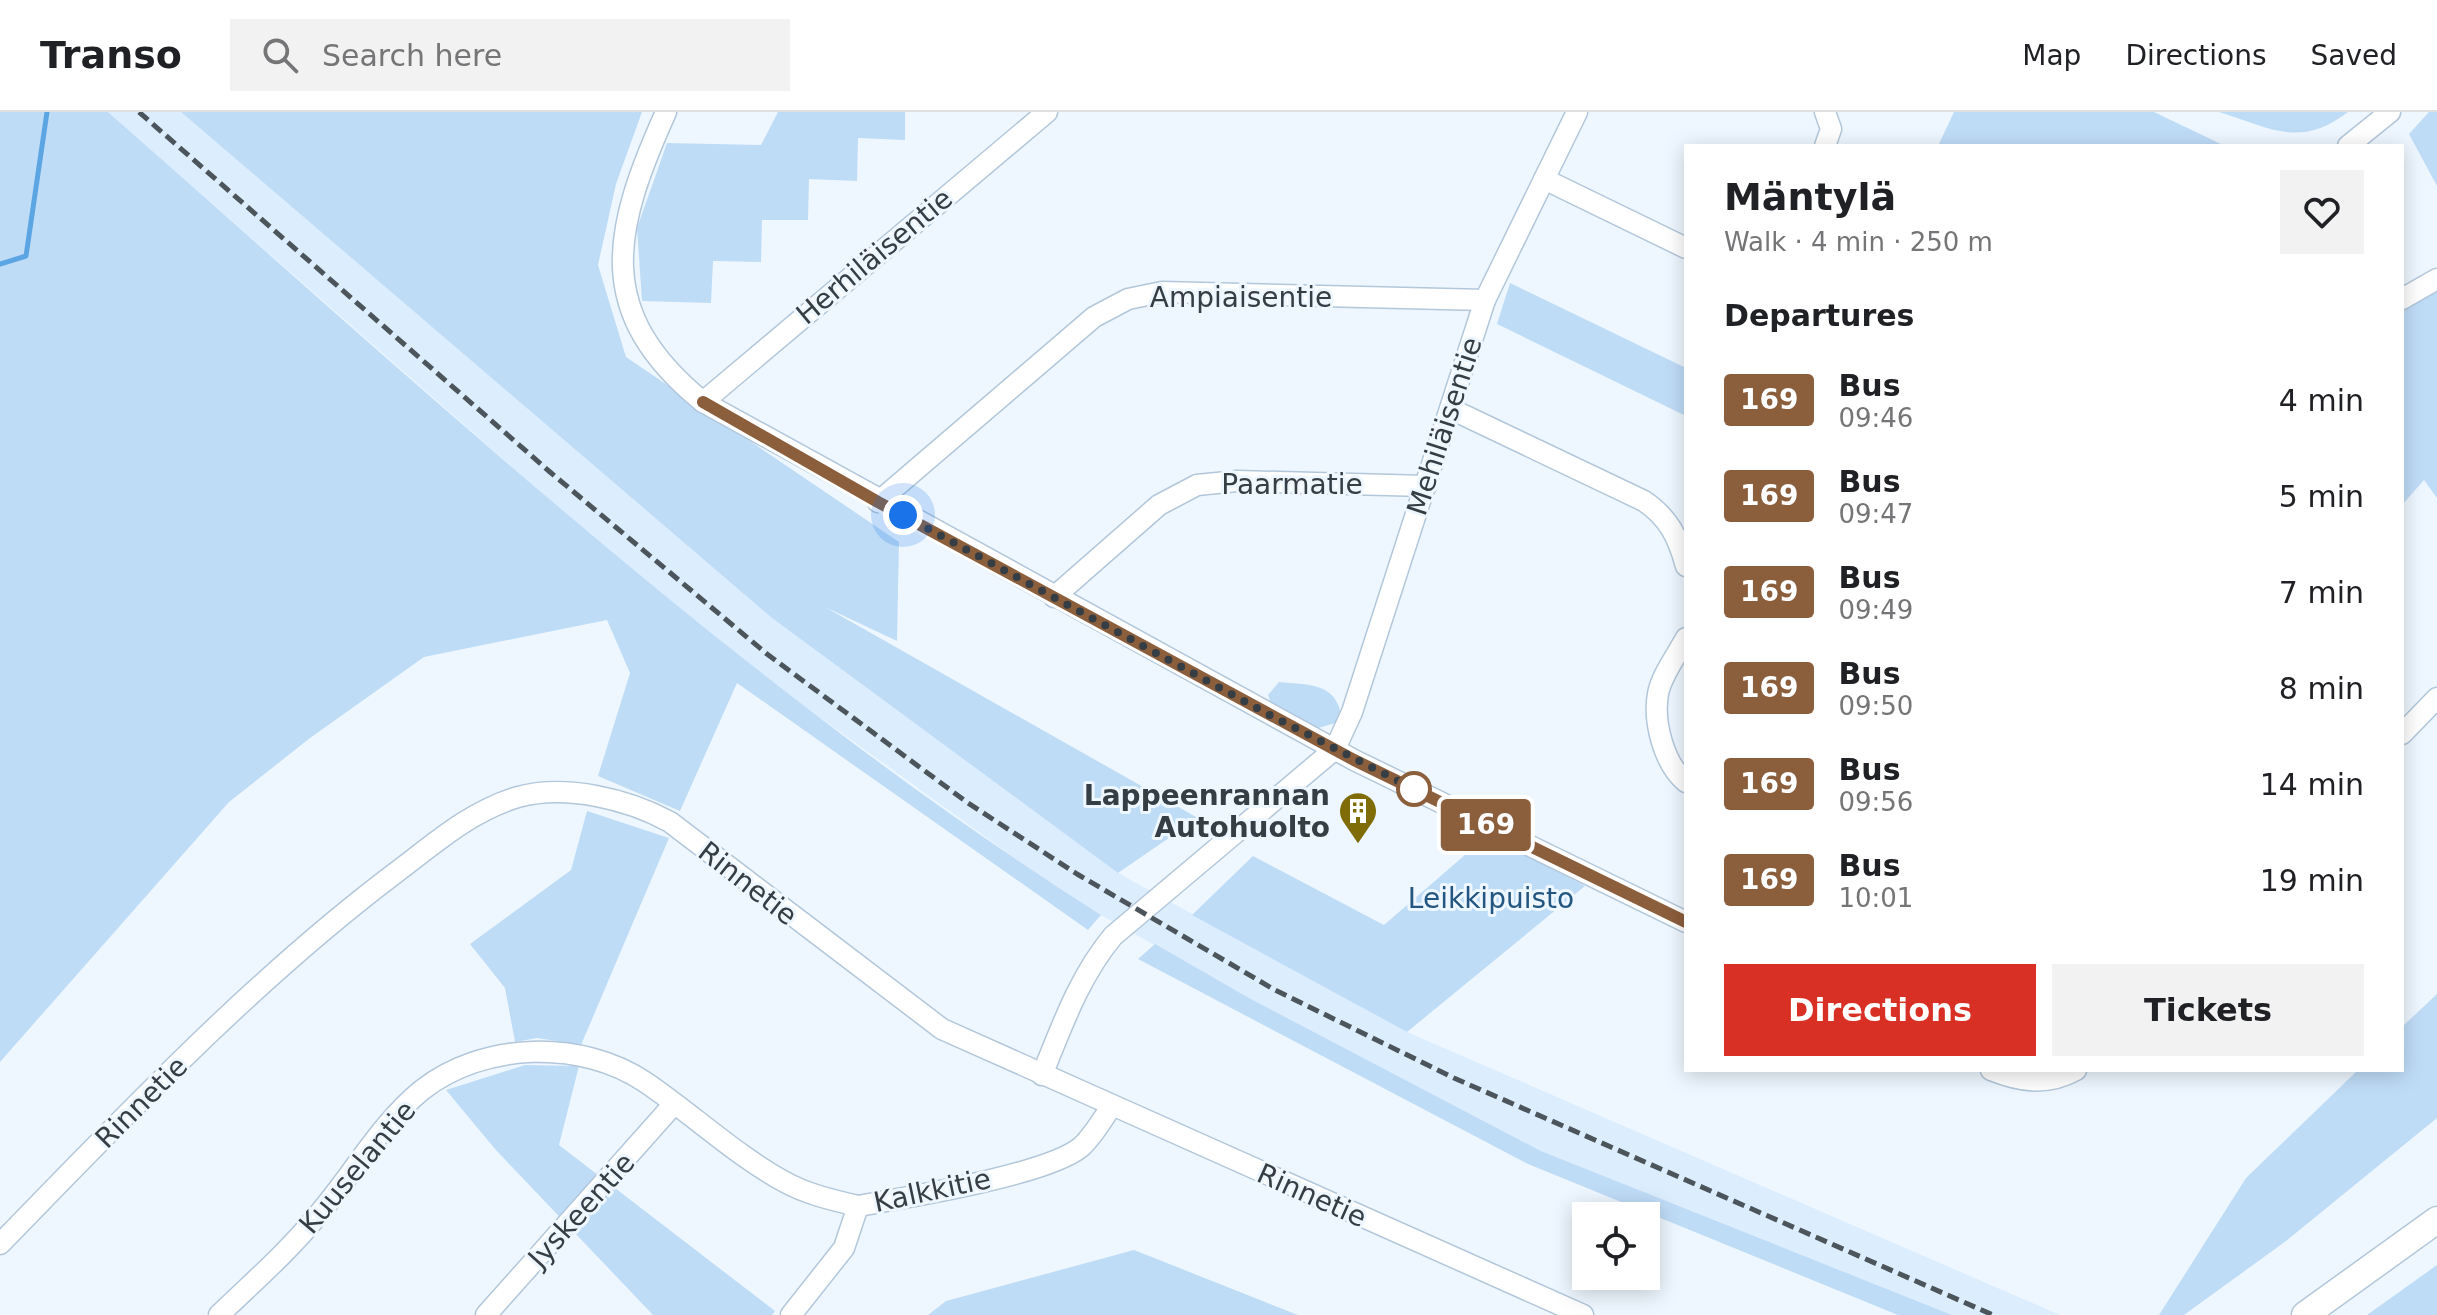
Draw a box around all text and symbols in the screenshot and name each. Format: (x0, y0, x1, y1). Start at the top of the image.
search box (230, 19, 790, 91)
text: Transo (40, 33, 182, 77)
icon: search (258, 33, 302, 77)
text: Search here (322, 38, 502, 73)
text: Map (2022, 39, 2081, 72)
text: Directions (2125, 39, 2266, 72)
text: Saved (2310, 39, 2397, 72)
button: heart (2280, 170, 2364, 254)
text: Mäntylä (1724, 175, 1896, 219)
street label: Herhiläisentie (790, 182, 959, 331)
text: Walk · 4 min · 250 m (1724, 227, 1993, 257)
street label: Ampiaisentie (1150, 281, 1332, 314)
text: Departures (1724, 298, 1914, 333)
street label: Mehiläisentie (1400, 333, 1489, 519)
text: Bus (1838, 368, 1901, 403)
text: 169 (1740, 383, 1798, 416)
text: 4 min (2279, 383, 2364, 418)
text: 09:46 (1838, 403, 1913, 433)
text: Bus (1838, 464, 1901, 499)
street label: Paarmatie (1221, 468, 1363, 501)
text: 169 (1740, 479, 1798, 512)
text: 5 min (2279, 479, 2364, 514)
your location (883, 495, 923, 535)
text: 09:47 (1838, 499, 1913, 529)
text: Bus (1838, 560, 1901, 595)
text: 169 (1740, 575, 1798, 608)
text: 7 min (2279, 575, 2364, 610)
text: 09:49 (1838, 595, 1913, 625)
text: Bus (1838, 656, 1901, 691)
text: 169 (1740, 671, 1798, 704)
text: 8 min (2279, 671, 2364, 706)
text: 09:50 (1838, 691, 1913, 721)
text: Bus (1838, 752, 1901, 787)
text: 169 (1740, 767, 1798, 800)
text: 14 min (2260, 767, 2364, 802)
unlabelled marker (1397, 772, 1431, 806)
place label: Lappeenrannan Autohuolto (1084, 779, 1330, 844)
text: 09:56 (1838, 787, 1913, 817)
building icon: Lappeenrannan Autohuolto (1337, 790, 1379, 845)
line badge: 169 (1440, 799, 1532, 851)
text: 169 (1457, 808, 1515, 841)
street label: Rinnetie (692, 835, 804, 932)
text: Bus (1838, 848, 1901, 883)
text: 169 (1740, 863, 1798, 896)
text: 19 min (2260, 863, 2364, 898)
park label: Leikkipuisto (1408, 882, 1574, 915)
text: 10:01 (1838, 883, 1913, 913)
button: Directions (1724, 964, 2036, 1056)
button: Tickets (2052, 964, 2364, 1056)
street label: Rinnetie (89, 1050, 194, 1155)
street label: Kuuselantie (292, 1094, 422, 1240)
street label: Jyskeentie (520, 1146, 641, 1276)
street label: Rinnetie (1252, 1157, 1371, 1234)
street label: Kalkkitie (870, 1162, 994, 1219)
map controls (1572, 1202, 1660, 1290)
button: locate (1572, 1202, 1660, 1290)

